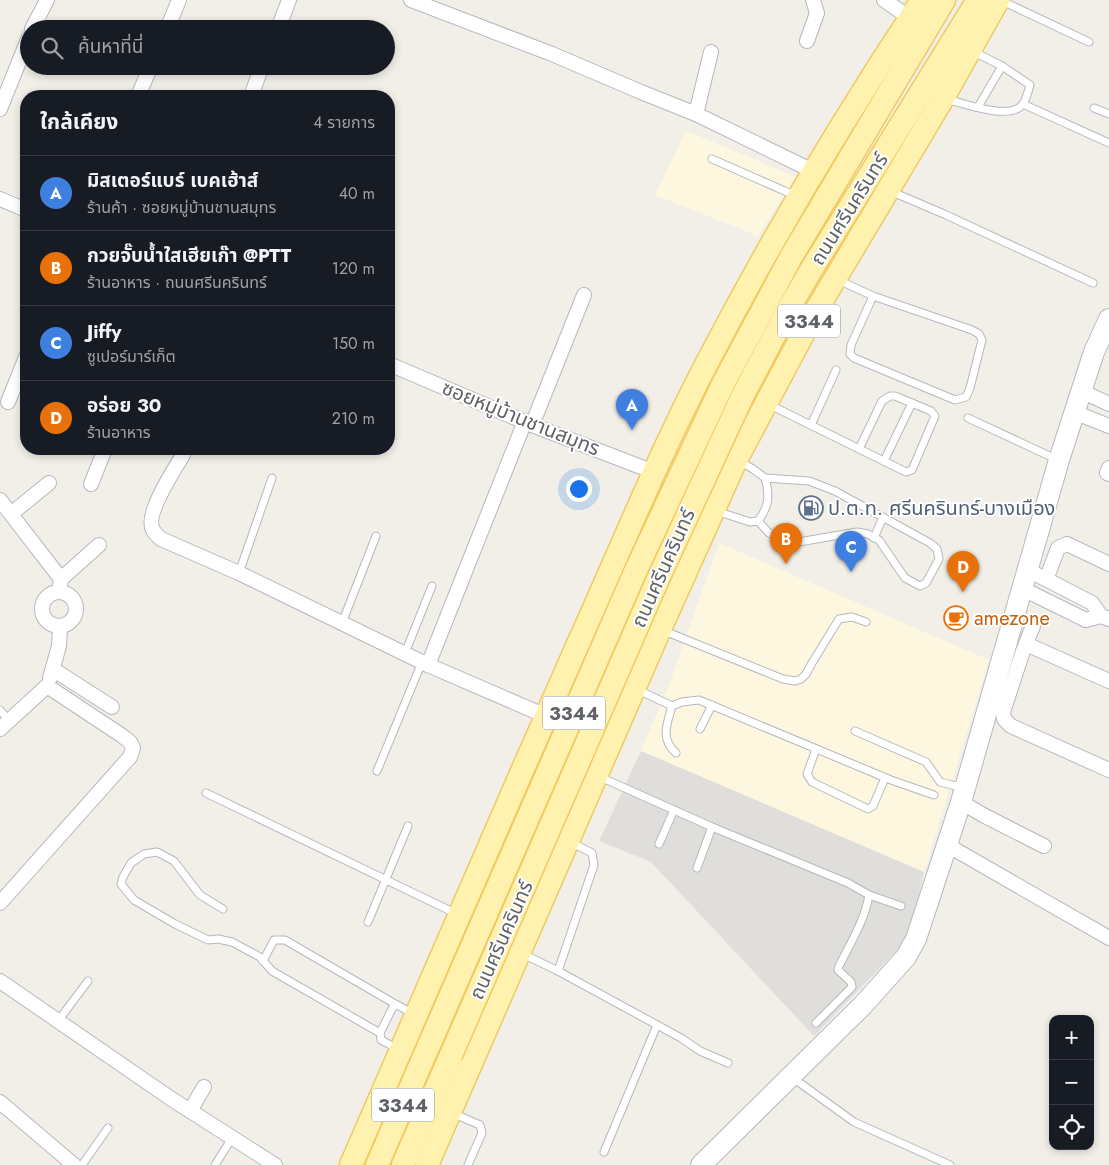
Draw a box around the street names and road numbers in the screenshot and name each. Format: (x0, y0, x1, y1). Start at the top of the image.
street label: ถนนศรีนครินทร์ (803, 147, 896, 271)
road number: 3344 (778, 304, 840, 338)
street label: ซอยหมู่บ้านชานสมุทร (437, 374, 604, 463)
street label: ถนนศรีนครินทร์ (624, 503, 703, 632)
road number: 3344 (543, 696, 605, 730)
street label: ถนนศรีนครินทร์ (462, 875, 541, 1004)
road number: 3344 (372, 1088, 434, 1122)

